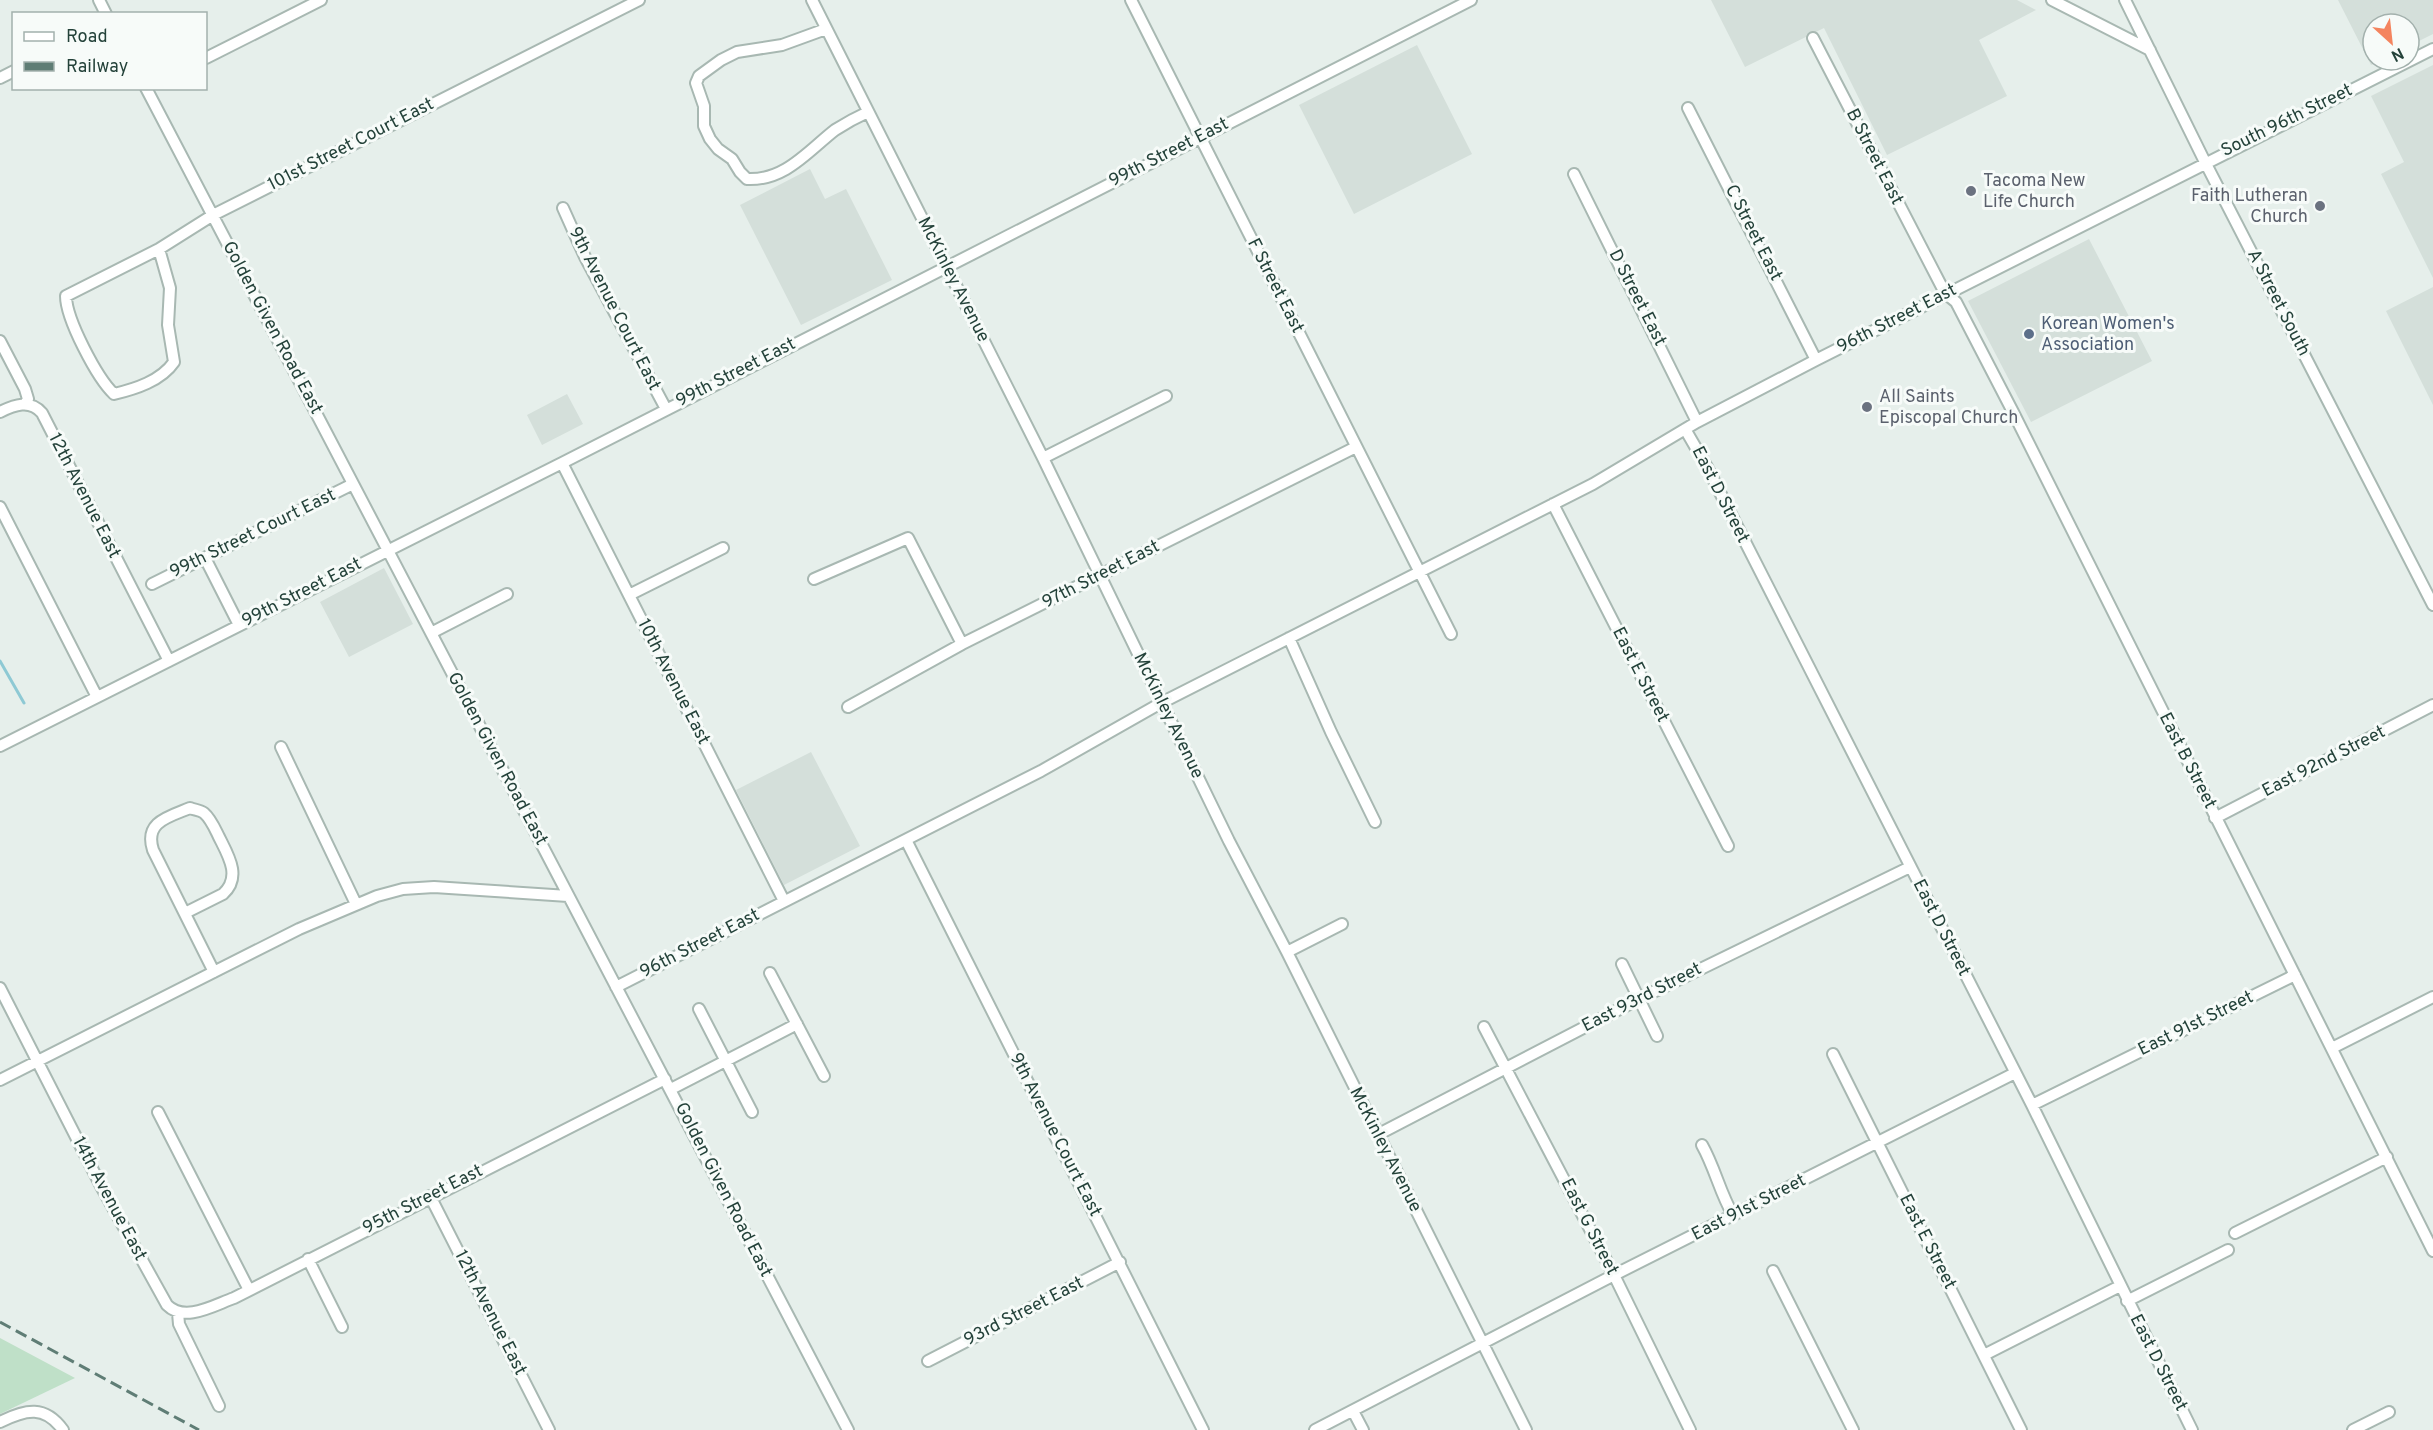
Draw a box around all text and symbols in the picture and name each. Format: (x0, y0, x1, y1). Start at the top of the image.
legend (12, 12, 207, 90)
north arrow (2361, 12, 2421, 72)
text: Road (66, 26, 108, 49)
text: N (2387, 42, 2407, 65)
text: Railway (66, 56, 128, 79)
street label: South 96th Street (2218, 79, 2356, 163)
street label: 101st Street Court East (264, 93, 438, 197)
street label: B Street East (1840, 105, 1908, 209)
street label: 99th Street East (1105, 113, 1233, 193)
place label: Tacoma New Life Church (1983, 170, 2085, 214)
street label: C Street East (1719, 181, 1787, 285)
marker: Tacoma New Life Church (1964, 184, 1978, 198)
place label: Faith Lutheran Church (2191, 185, 2308, 229)
marker: Faith Lutheran Church (2313, 199, 2327, 213)
street label: McKinley Avenue (912, 214, 994, 346)
street label: 9th Avenue Court East (563, 223, 665, 395)
street label: F Street East (1241, 235, 1309, 337)
street label: Golden Given Road East (217, 237, 327, 419)
street label: D Street East (1603, 246, 1671, 350)
street label: A Street South (2241, 246, 2315, 360)
street label: 96th Street East (1833, 279, 1961, 359)
place label: Korean Women's Association (2041, 313, 2175, 357)
marker: Korean Women's Association (2022, 327, 2036, 341)
street label: 99th Street East (672, 333, 800, 413)
place label: All Saints Episcopal Church (1879, 386, 2018, 430)
marker: All Saints Episcopal Church (1860, 400, 1874, 414)
street label: 12th Avenue East (43, 430, 125, 562)
street label: East D Street (1686, 443, 1754, 547)
street label: 99th Street Court East (166, 484, 340, 584)
street label: 97th Street East (1038, 535, 1164, 615)
street label: 99th Street East (238, 553, 366, 633)
street label: 10th Avenue East (631, 615, 715, 749)
street label: East E Street (1606, 623, 1674, 727)
street label: McKinley Avenue (1128, 649, 1208, 783)
street label: Golden Given Road East (442, 668, 552, 850)
street label: East B Street (2153, 709, 2221, 813)
street label: East 92nd Street (2258, 721, 2390, 803)
street label: East D Street (1907, 876, 1975, 980)
street label: 96th Street East (636, 904, 764, 984)
street label: East 93rd Street (1578, 958, 1706, 1038)
street label: East 91st Street (2135, 986, 2257, 1062)
street label: 9th Avenue Court East (1004, 1049, 1106, 1221)
street label: McKinley Avenue (1344, 1084, 1426, 1216)
street label: Golden Given Road East (669, 1099, 777, 1281)
street label: 14th Avenue East (67, 1133, 151, 1265)
street label: 95th Street East (359, 1160, 487, 1240)
street label: East 91st Street (1688, 1169, 1810, 1247)
street label: East G Street (1555, 1175, 1623, 1279)
street label: East E Street (1893, 1190, 1961, 1294)
street label: 12th Avenue East (449, 1247, 531, 1379)
street label: 93rd Street East (960, 1272, 1088, 1352)
street label: East D Street (2124, 1311, 2192, 1415)

